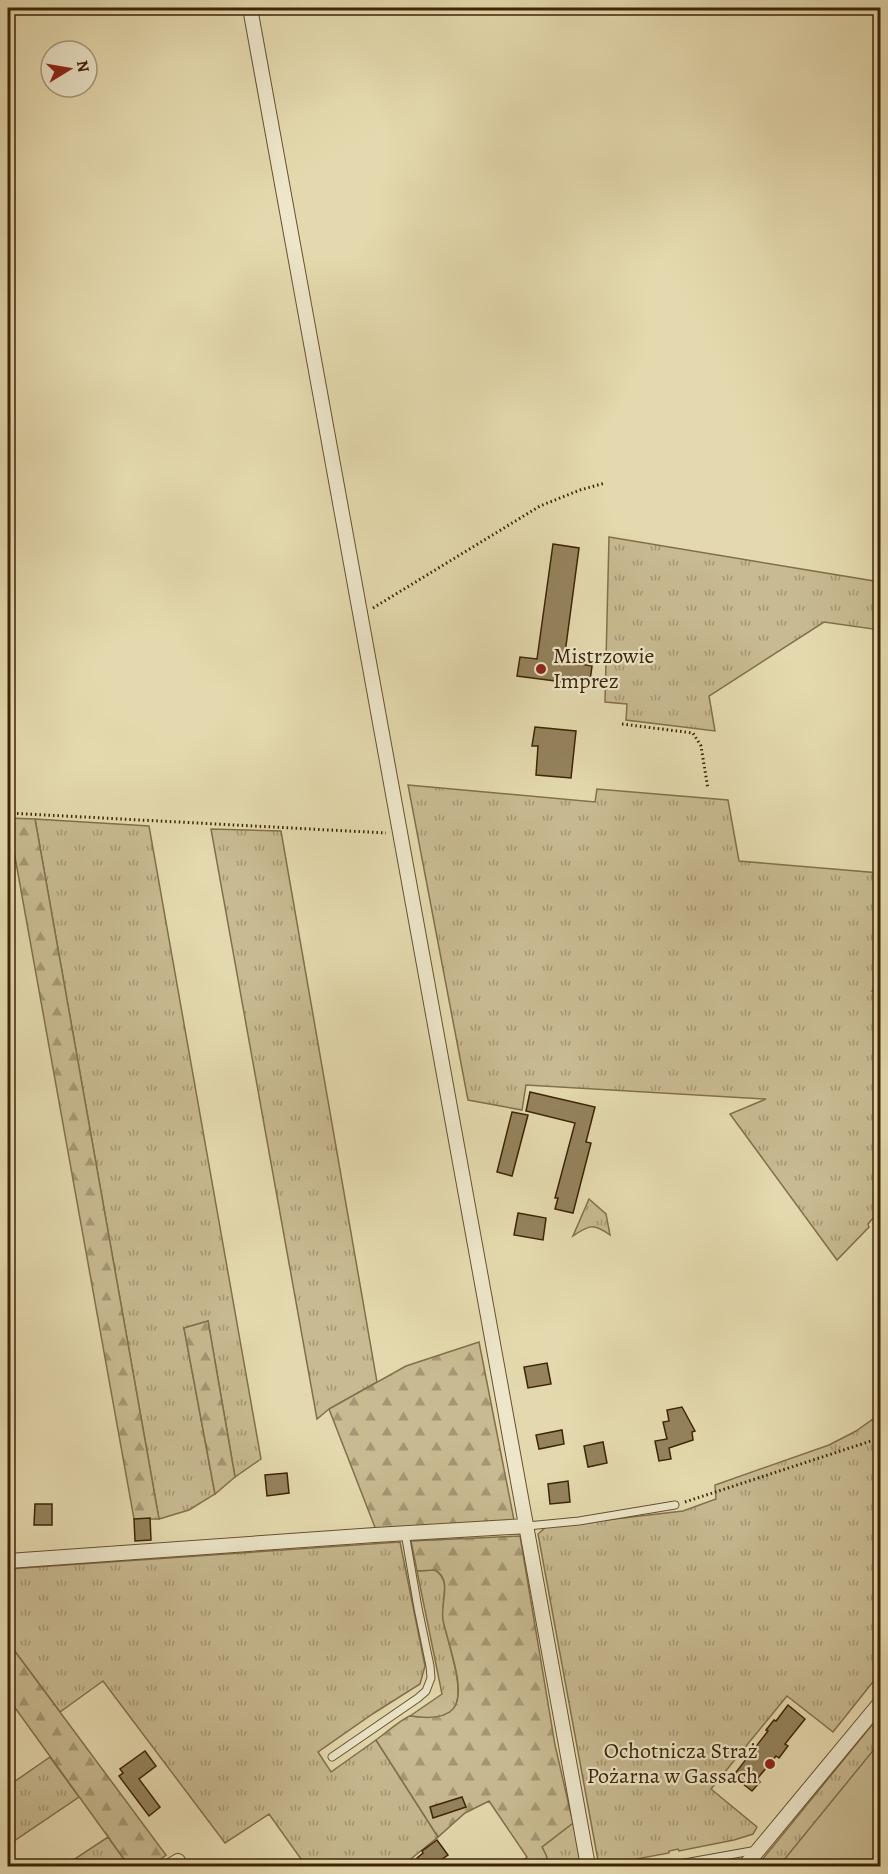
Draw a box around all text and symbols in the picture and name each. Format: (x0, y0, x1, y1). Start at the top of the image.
north arrow (39, 39, 99, 99)
text: N (71, 59, 95, 74)
place label: Mistrzowie Imprez (553, 641, 654, 696)
marker: Mistrzowie Imprez (534, 662, 548, 676)
place label: Ochotnicza Straż Pożarna w Gassach (587, 1736, 758, 1791)
marker: Ochotnicza Straż Pożarna w Gassach (763, 1757, 777, 1771)

